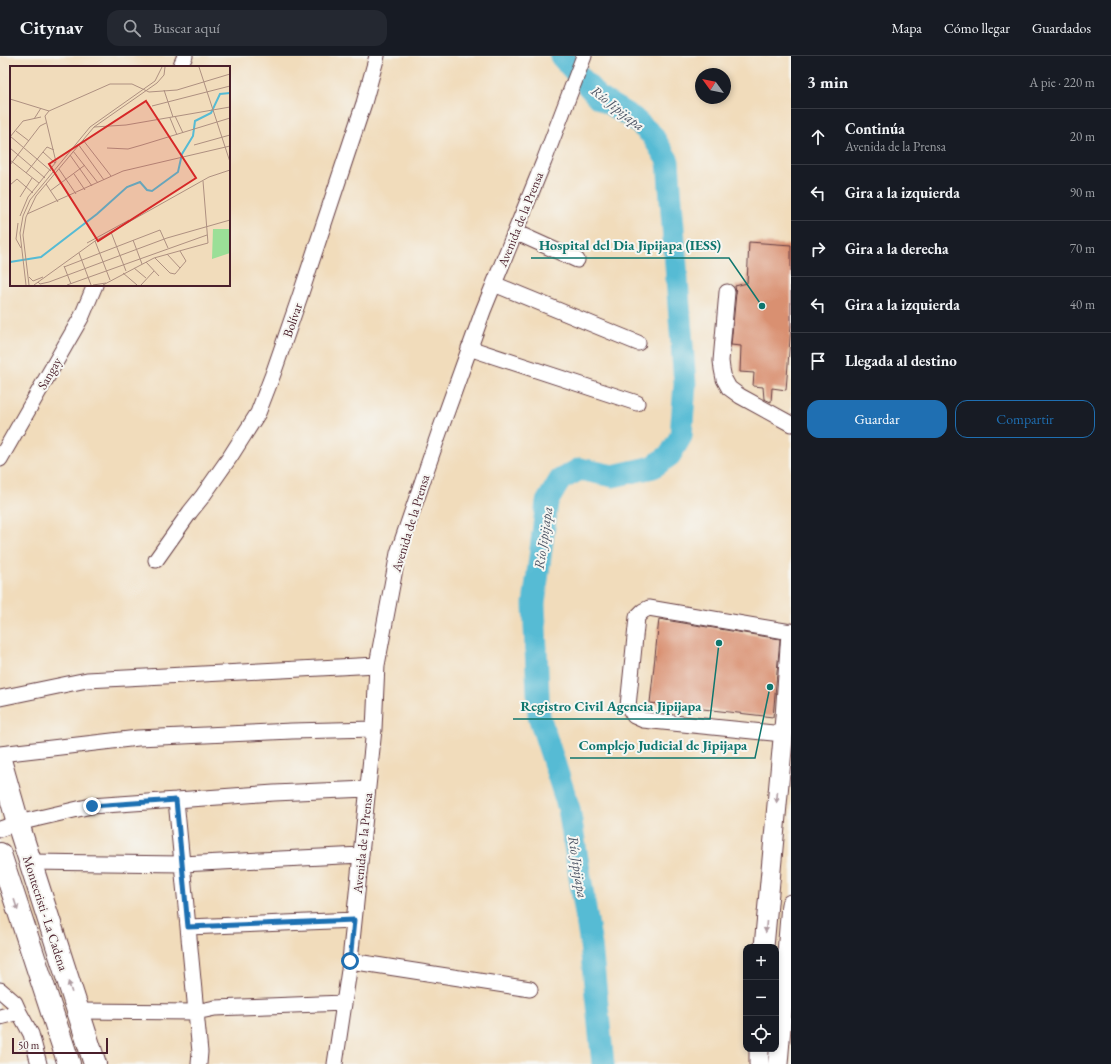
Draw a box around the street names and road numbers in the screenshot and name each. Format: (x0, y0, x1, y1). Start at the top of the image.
street label: Avenida de la Prensa (493, 168, 548, 270)
street label: Bolívar (279, 300, 306, 340)
street label: Sangay (33, 354, 66, 392)
street label: Avenida de la Prensa (387, 472, 434, 575)
street label: Avenida de la Prensa (349, 791, 376, 895)
street label: Montecristi - La Cadena (19, 853, 72, 974)

